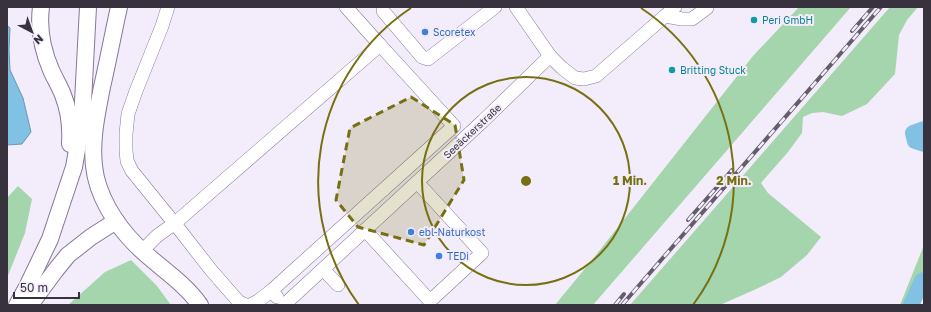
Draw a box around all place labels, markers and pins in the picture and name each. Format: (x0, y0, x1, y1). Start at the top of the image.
place label: Peri GmbH (762, 14, 813, 26)
marker: Peri GmbH (749, 15, 759, 25)
place label: Scoretex (433, 26, 476, 38)
marker: Scoretex (420, 27, 430, 37)
place label: Britting Stuck (680, 64, 746, 76)
marker: Britting Stuck (667, 65, 677, 75)
centre of rings (519, 174, 533, 188)
place label: ebl-Naturkost (419, 226, 485, 238)
marker: ebl-Naturkost (406, 227, 416, 237)
place label: TEDi (447, 250, 469, 262)
marker: TEDi (434, 251, 444, 261)

